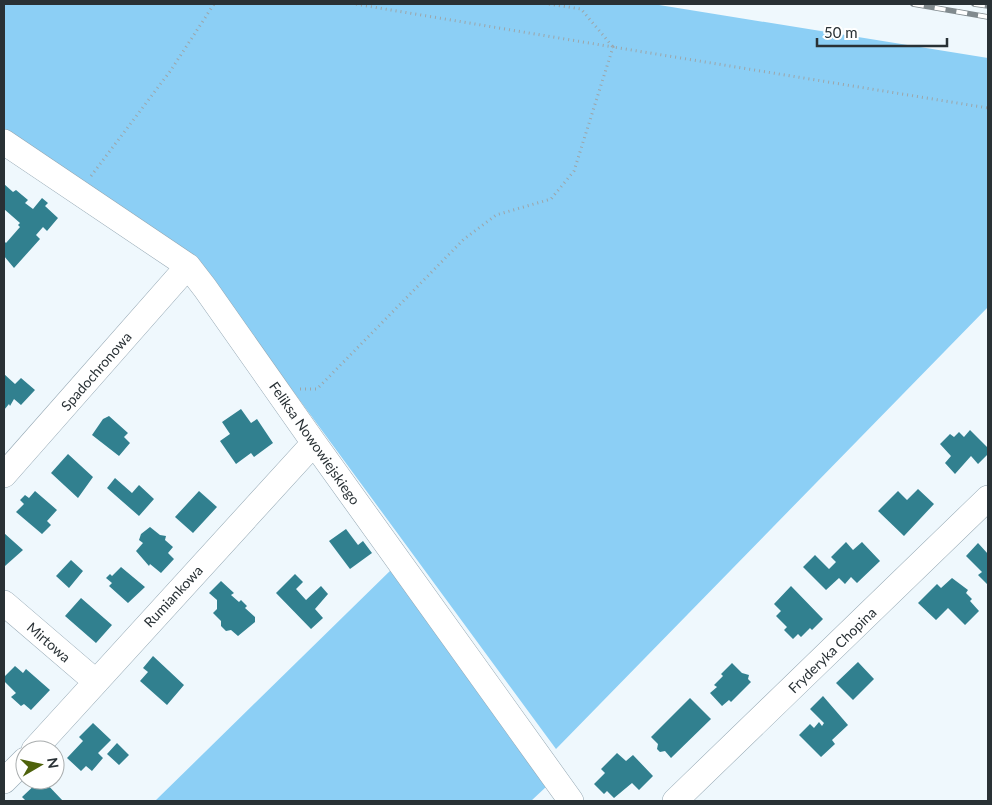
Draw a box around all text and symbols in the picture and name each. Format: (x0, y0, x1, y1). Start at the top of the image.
scale bar (817, 15, 947, 47)
text: 50 m (824, 23, 858, 41)
street label: Spadochronowa (57, 328, 135, 414)
street label: Feliksa Nowowiejskiego (266, 378, 364, 508)
street label: Rumiankowa (140, 562, 206, 630)
street label: Fryderyka Chopina (784, 604, 880, 696)
street label: Mirtowa (24, 619, 74, 666)
north arrow (15, 740, 65, 790)
text: N (44, 756, 63, 770)

